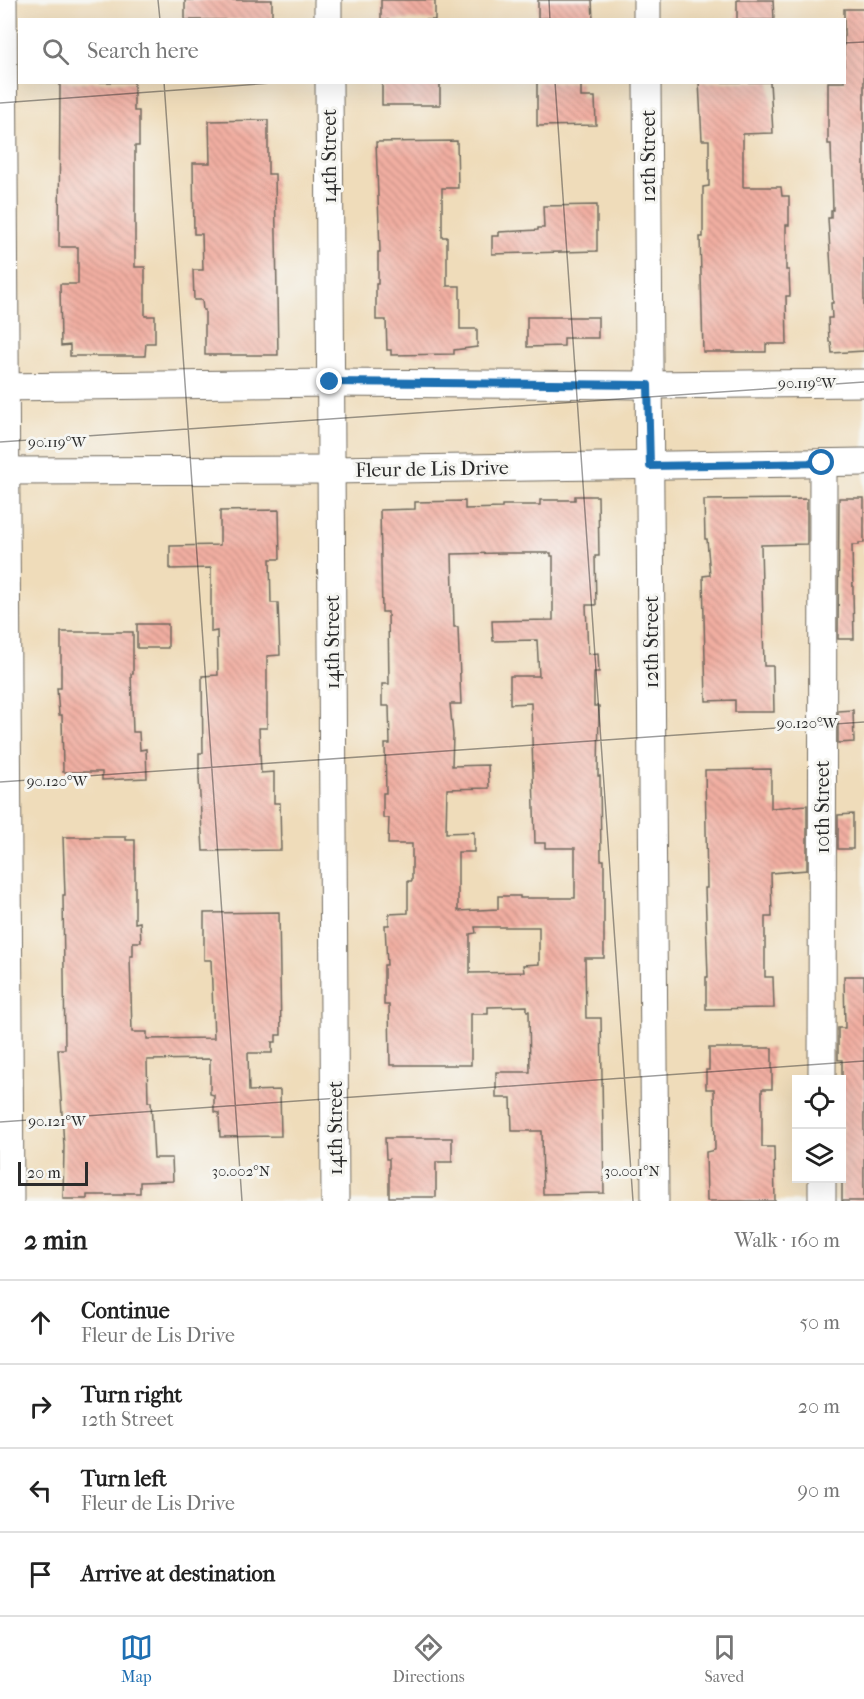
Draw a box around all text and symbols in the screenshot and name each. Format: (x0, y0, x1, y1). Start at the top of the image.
search box (18, 18, 846, 84)
icon: search (39, 35, 72, 68)
text: Search here (87, 38, 199, 64)
street label: 14th Street (318, 109, 341, 203)
street label: 12th Street (637, 110, 660, 202)
route end (316, 368, 342, 394)
text: 90.119°W (778, 374, 837, 392)
text: 90.119°W (28, 433, 87, 451)
route start (808, 449, 834, 475)
street label: Fleur de Lis Drive (355, 456, 509, 482)
street label: 14th Street (321, 595, 344, 689)
street label: 12th Street (640, 596, 663, 688)
text: 90.120°W (777, 714, 839, 732)
street label: 10th Street (811, 760, 834, 854)
text: 90.120°W (27, 772, 89, 790)
map controls (792, 1075, 846, 1183)
button: locate (792, 1075, 846, 1129)
street label: 14th Street (324, 1081, 347, 1175)
text: 90.121°W (28, 1112, 87, 1130)
button: layers (792, 1129, 846, 1183)
scale bar (18, 1159, 88, 1186)
text: 30.002°N (212, 1162, 271, 1180)
text: 30.001°N (604, 1162, 661, 1180)
text: 20 m (27, 1163, 61, 1182)
text: 2 min (24, 1225, 87, 1256)
text: Walk · 160 m (734, 1229, 840, 1252)
text: Continue (81, 1298, 170, 1324)
icon: ahead (24, 1306, 57, 1339)
text: 50 m (799, 1311, 840, 1334)
text: Fleur de Lis Drive (81, 1324, 235, 1347)
text: Turn right (81, 1382, 182, 1408)
icon: right (24, 1390, 57, 1423)
text: 20 m (798, 1395, 840, 1418)
text: 12th Street (81, 1408, 174, 1431)
text: Turn left (81, 1466, 167, 1492)
icon: left (24, 1474, 57, 1507)
text: 90 m (798, 1479, 840, 1502)
text: Fleur de Lis Drive (81, 1492, 235, 1515)
icon: arrive (24, 1558, 57, 1591)
text: Arrive at destination (81, 1561, 275, 1587)
tab: Map (120, 1631, 153, 1686)
tab: Directions (393, 1631, 465, 1686)
tab: Saved (704, 1631, 744, 1686)

